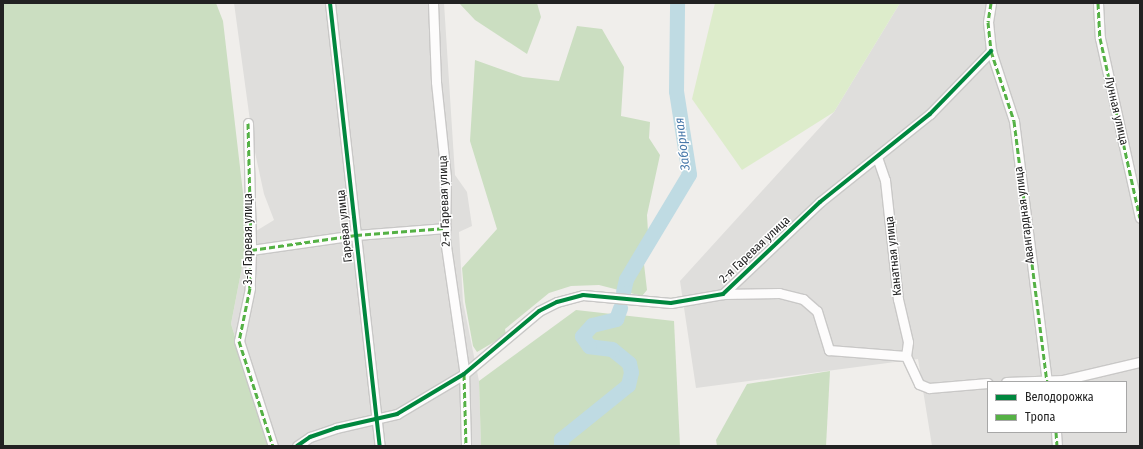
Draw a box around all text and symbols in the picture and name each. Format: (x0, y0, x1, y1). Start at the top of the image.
street label: Лунная улица (1101, 75, 1131, 147)
water label: Заборная (672, 117, 694, 171)
street label: 2-я Гаревая улица (436, 155, 454, 247)
street label: Авангардная улица (1012, 165, 1038, 265)
street label: Гаревая улица (334, 189, 356, 263)
street label: 3-я Гаревая улица (242, 193, 256, 285)
street label: 2-я Гаревая улица (717, 214, 793, 286)
street label: Канатная улица (883, 215, 905, 297)
legend (987, 381, 1127, 433)
text: Велодорожка (1025, 390, 1094, 404)
text: Тропа (1025, 410, 1056, 424)

